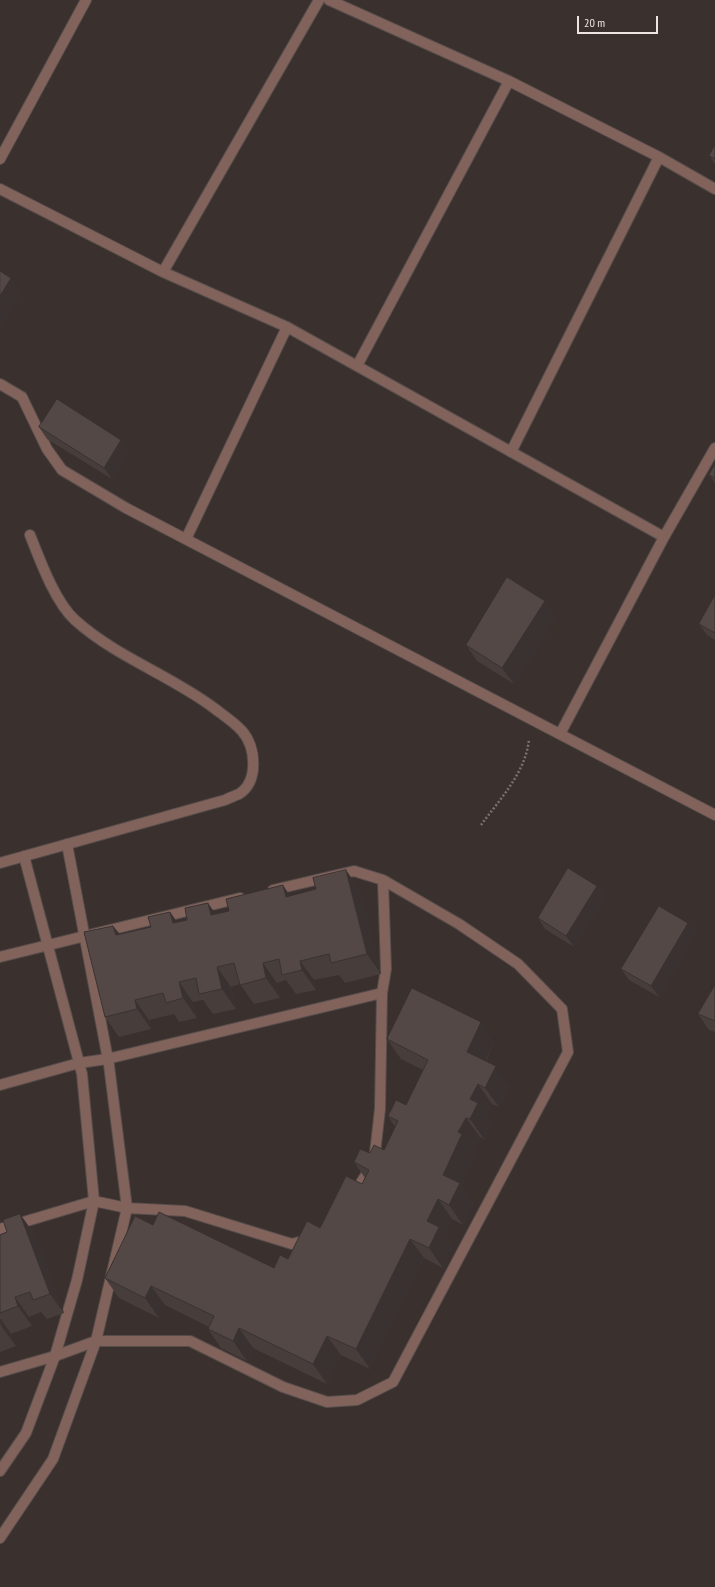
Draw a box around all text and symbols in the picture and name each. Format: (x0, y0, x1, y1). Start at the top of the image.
scale bar (579, 8, 660, 34)
text: 20 m (584, 15, 605, 30)

